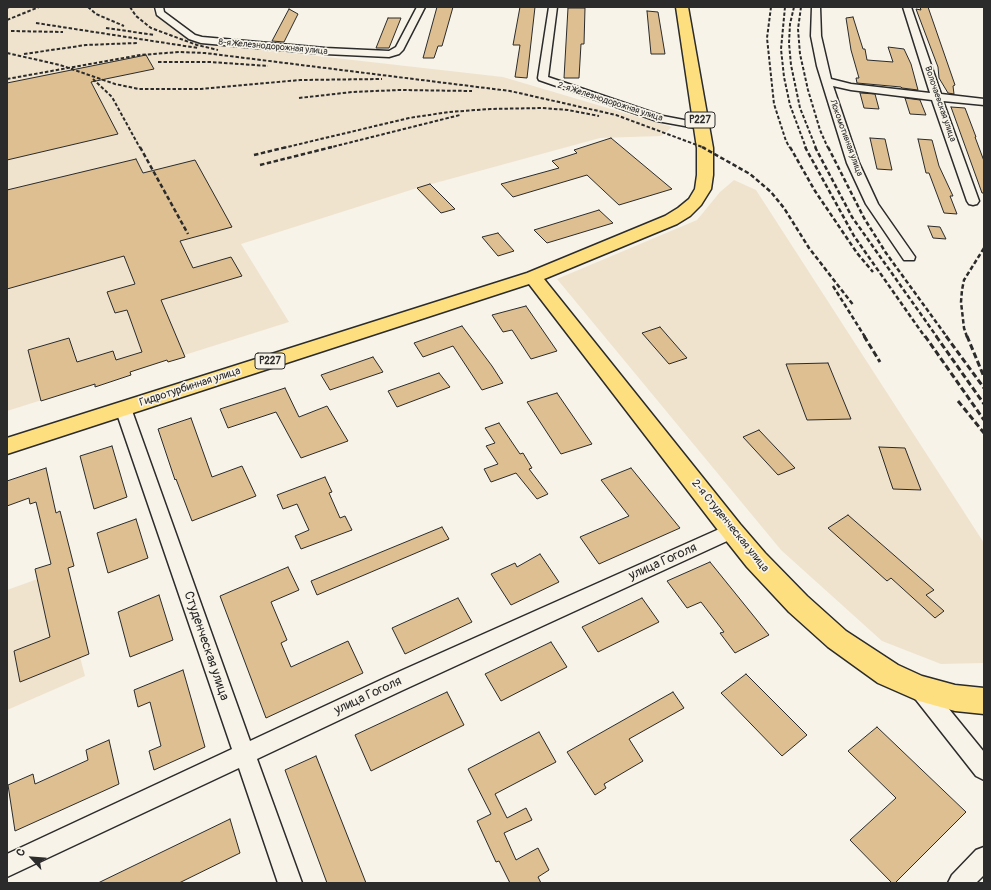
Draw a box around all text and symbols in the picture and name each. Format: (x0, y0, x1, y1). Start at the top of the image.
street label: 8-я Железнодорожная улица (218, 37, 328, 57)
street label: Волочаевская улица (922, 65, 958, 143)
street label: 2-я Железнодорожная улица (556, 80, 664, 124)
street label: Локомотивная улица (827, 98, 865, 178)
road number: Р227 (685, 112, 715, 128)
road number: Р227 (255, 353, 285, 369)
street label: Гидротурбинная улица (138, 364, 242, 410)
street label: 2-я Студенческая улица (689, 477, 771, 575)
street label: улица Гоголя (627, 540, 699, 584)
street label: Студенческая улица (180, 589, 232, 703)
street label: улица Гоголя (332, 674, 404, 718)
north arrow (12, 838, 52, 878)
text: С (13, 847, 28, 858)

